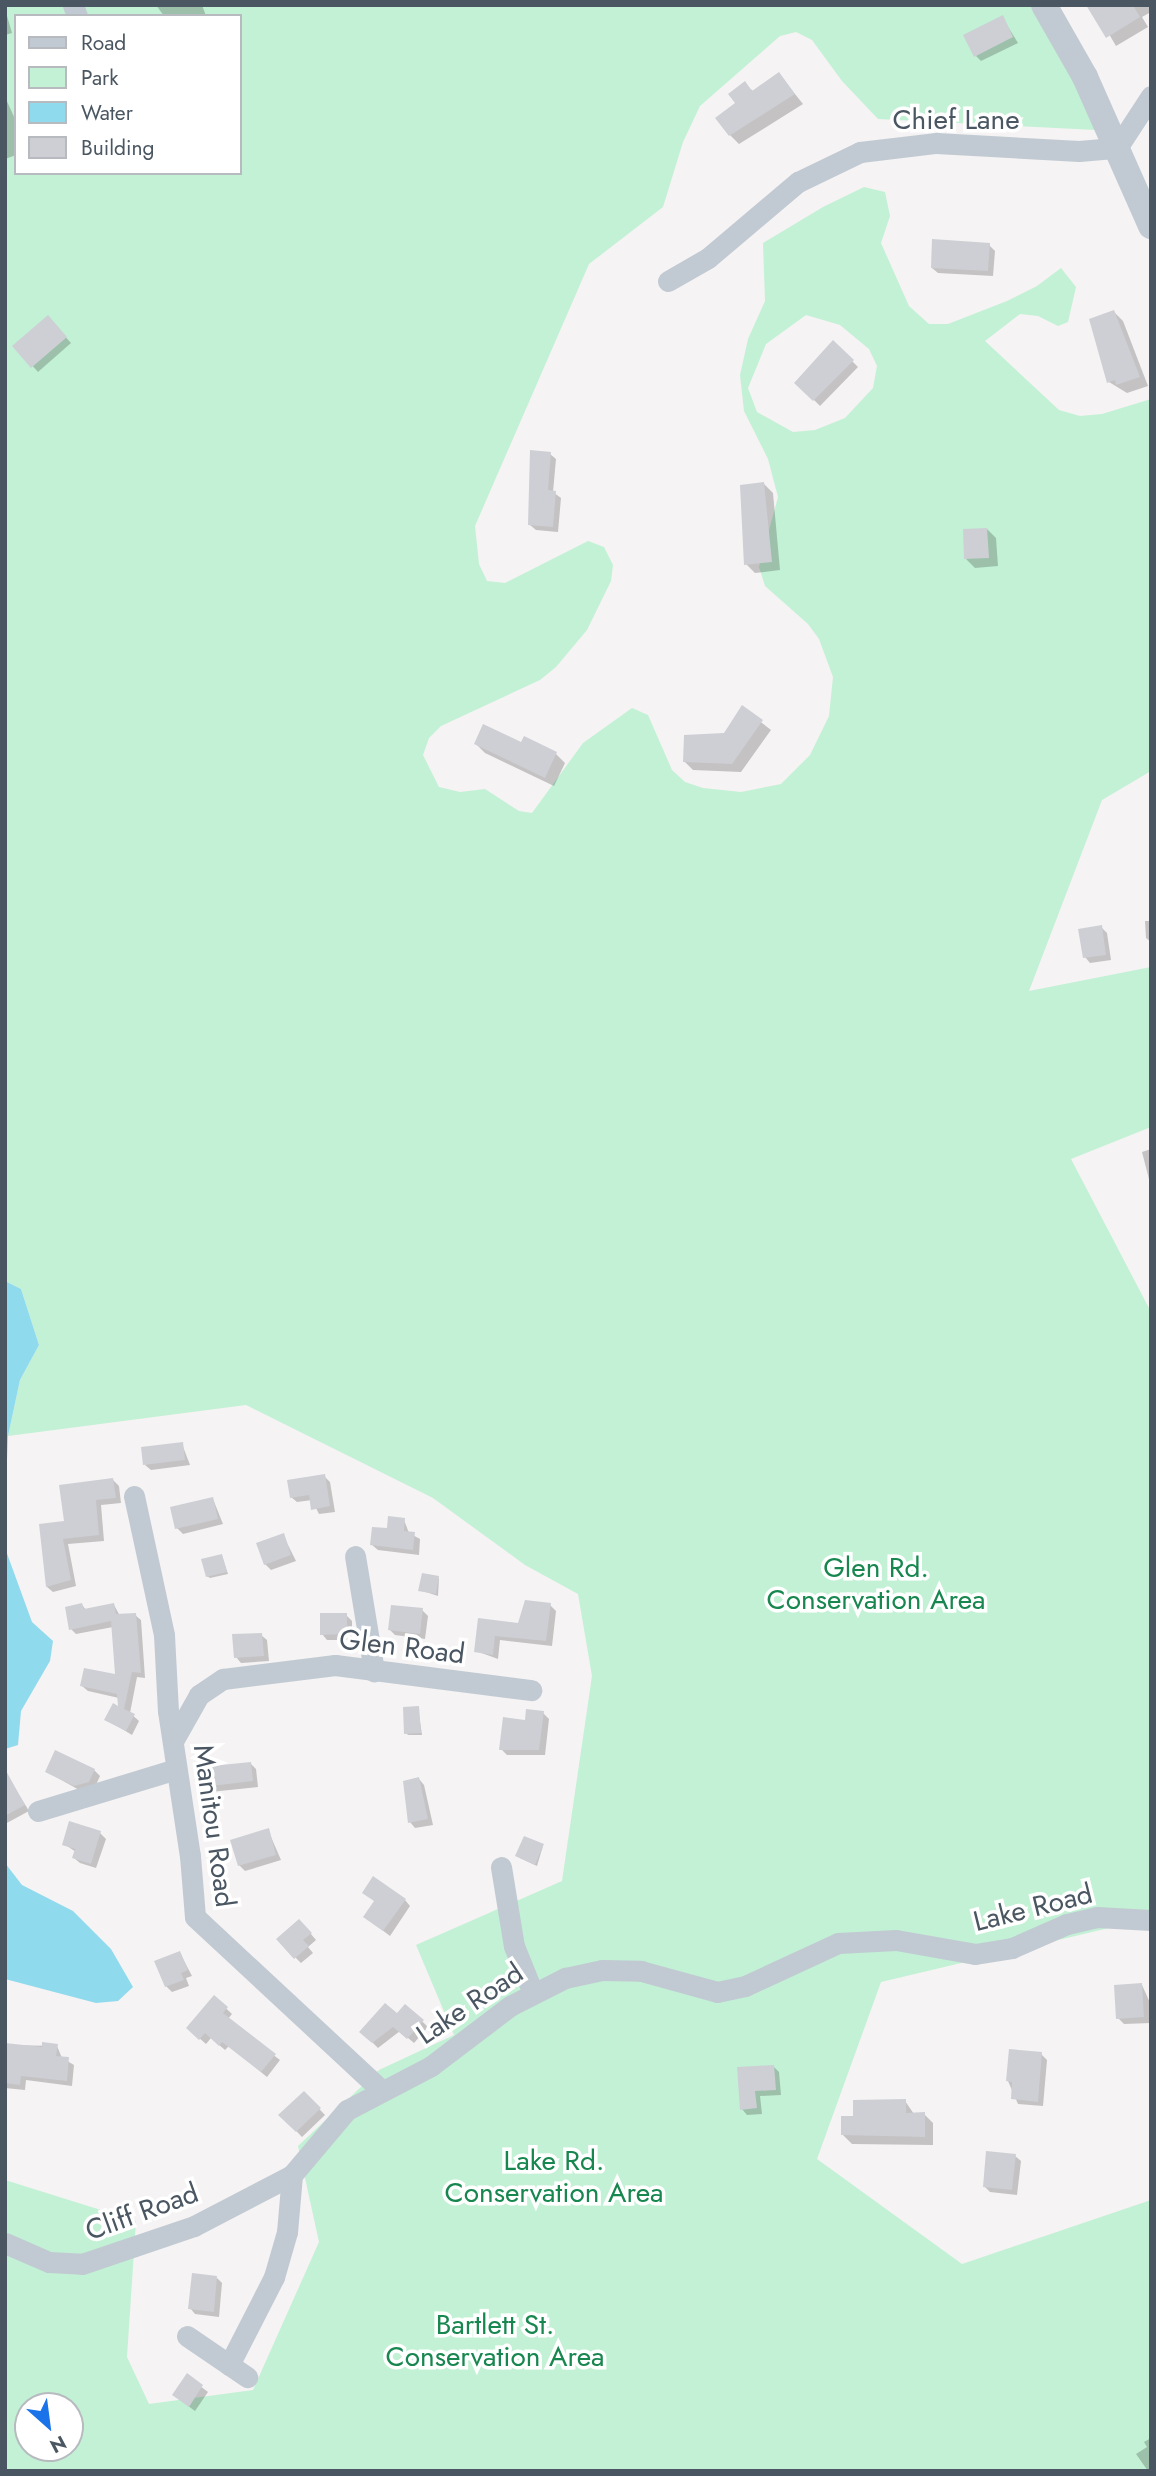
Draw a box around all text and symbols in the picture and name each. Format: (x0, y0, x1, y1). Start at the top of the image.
legend (14, 14, 242, 175)
text: Road (81, 28, 126, 58)
text: Park (81, 63, 118, 93)
text: Water (81, 98, 133, 128)
street label: Chief Lane (892, 103, 1020, 137)
text: Building (81, 133, 154, 163)
park label: Glen Rd. Conservation Area (766, 1551, 986, 1617)
street label: Glen Road (337, 1623, 467, 1671)
street label: Manitou Road (186, 1743, 242, 1909)
street label: Lake Road (970, 1877, 1096, 1939)
street label: Lake Road (410, 1956, 530, 2052)
park label: Lake Rd. Conservation Area (444, 2144, 664, 2210)
street label: Cliff Road (81, 2176, 203, 2248)
park label: Bartlett St. Conservation Area (385, 2308, 605, 2374)
north arrow (14, 2392, 84, 2462)
text: N (45, 2429, 71, 2460)

